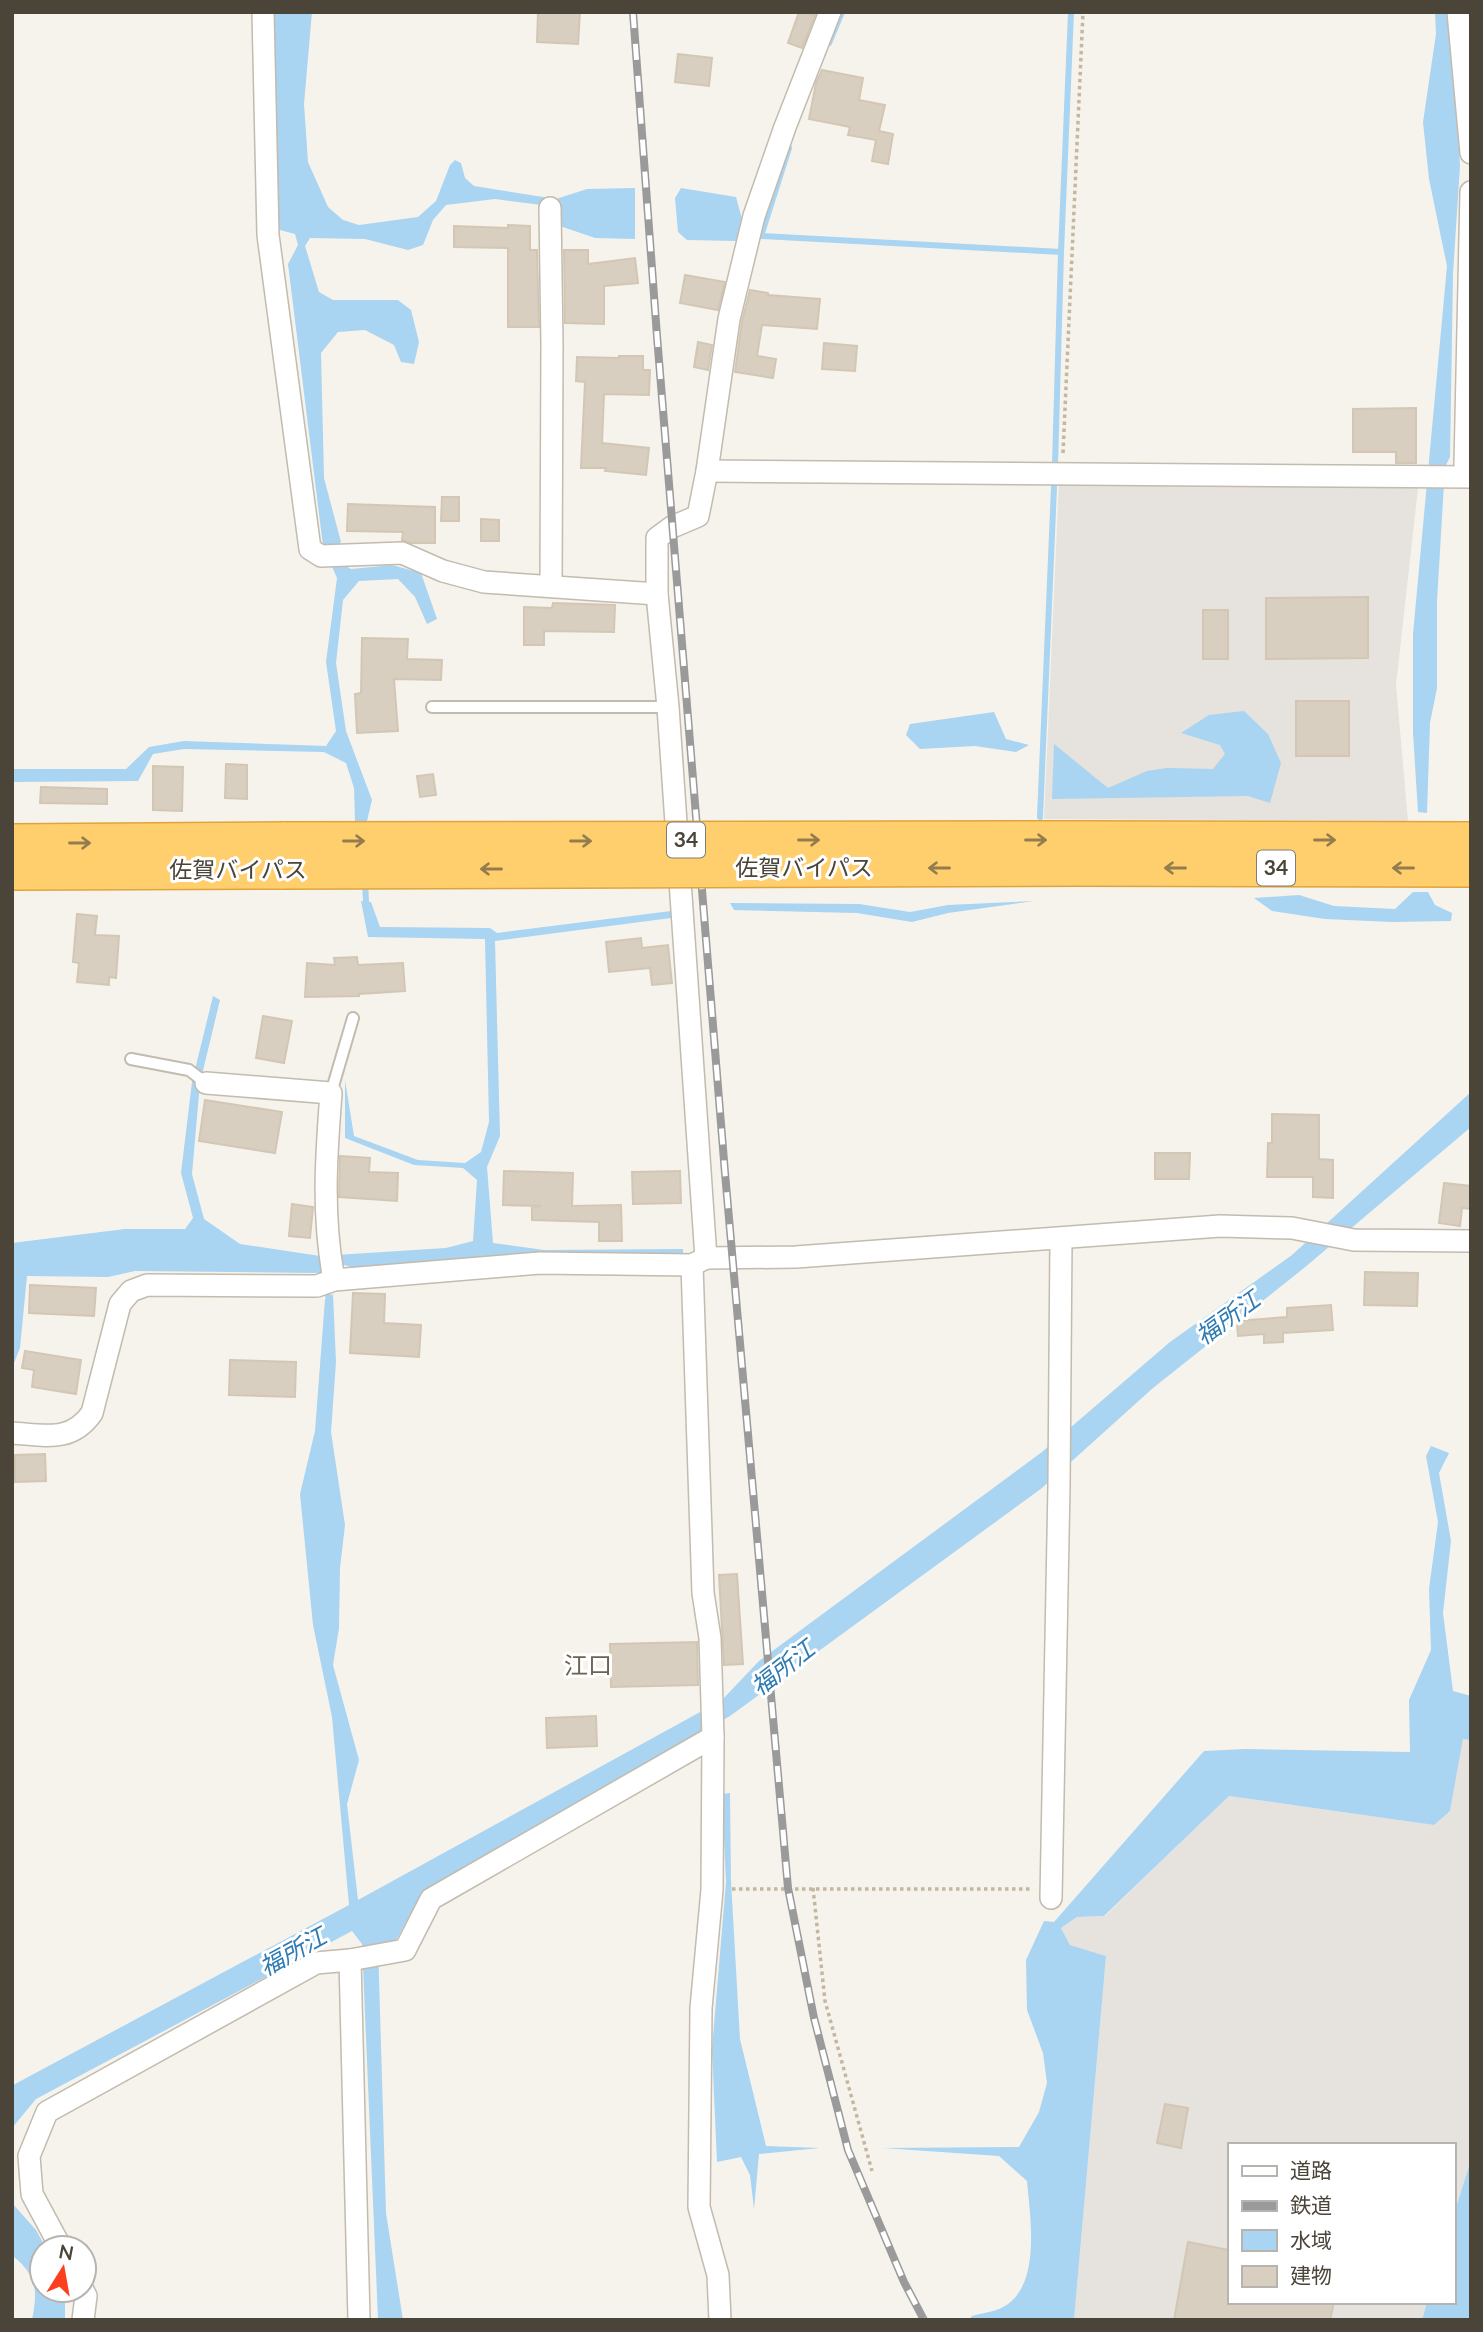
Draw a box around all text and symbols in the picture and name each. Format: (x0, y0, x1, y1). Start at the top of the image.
road number: 34 (667, 822, 705, 858)
one-way arrow (797, 833, 820, 847)
one-way arrow (1025, 833, 1048, 847)
one-way arrow (1314, 833, 1337, 847)
one-way arrow (342, 834, 365, 848)
one-way arrow (570, 834, 593, 848)
one-way arrow (69, 836, 92, 849)
road number: 34 (1257, 850, 1295, 886)
street label: 佐賀バイパス (735, 853, 873, 881)
street label: 佐賀バイパス (169, 855, 307, 883)
one-way arrow (928, 861, 951, 875)
one-way arrow (1164, 861, 1187, 875)
one-way arrow (1391, 861, 1414, 875)
one-way arrow (480, 862, 503, 876)
water label: 福所江 (1189, 1282, 1267, 1350)
water label: 福所江 (745, 1631, 822, 1700)
district label: 江口 (564, 1650, 612, 1679)
water label: 福所江 (254, 1919, 333, 1981)
legend (1228, 2143, 1455, 2304)
text: 道路 (1290, 2157, 1332, 2182)
text: 鉄道 (1290, 2192, 1332, 2217)
text: 水域 (1290, 2227, 1332, 2252)
north arrow (28, 2234, 98, 2304)
text: N (57, 2239, 76, 2265)
text: 建物 (1290, 2262, 1332, 2287)

